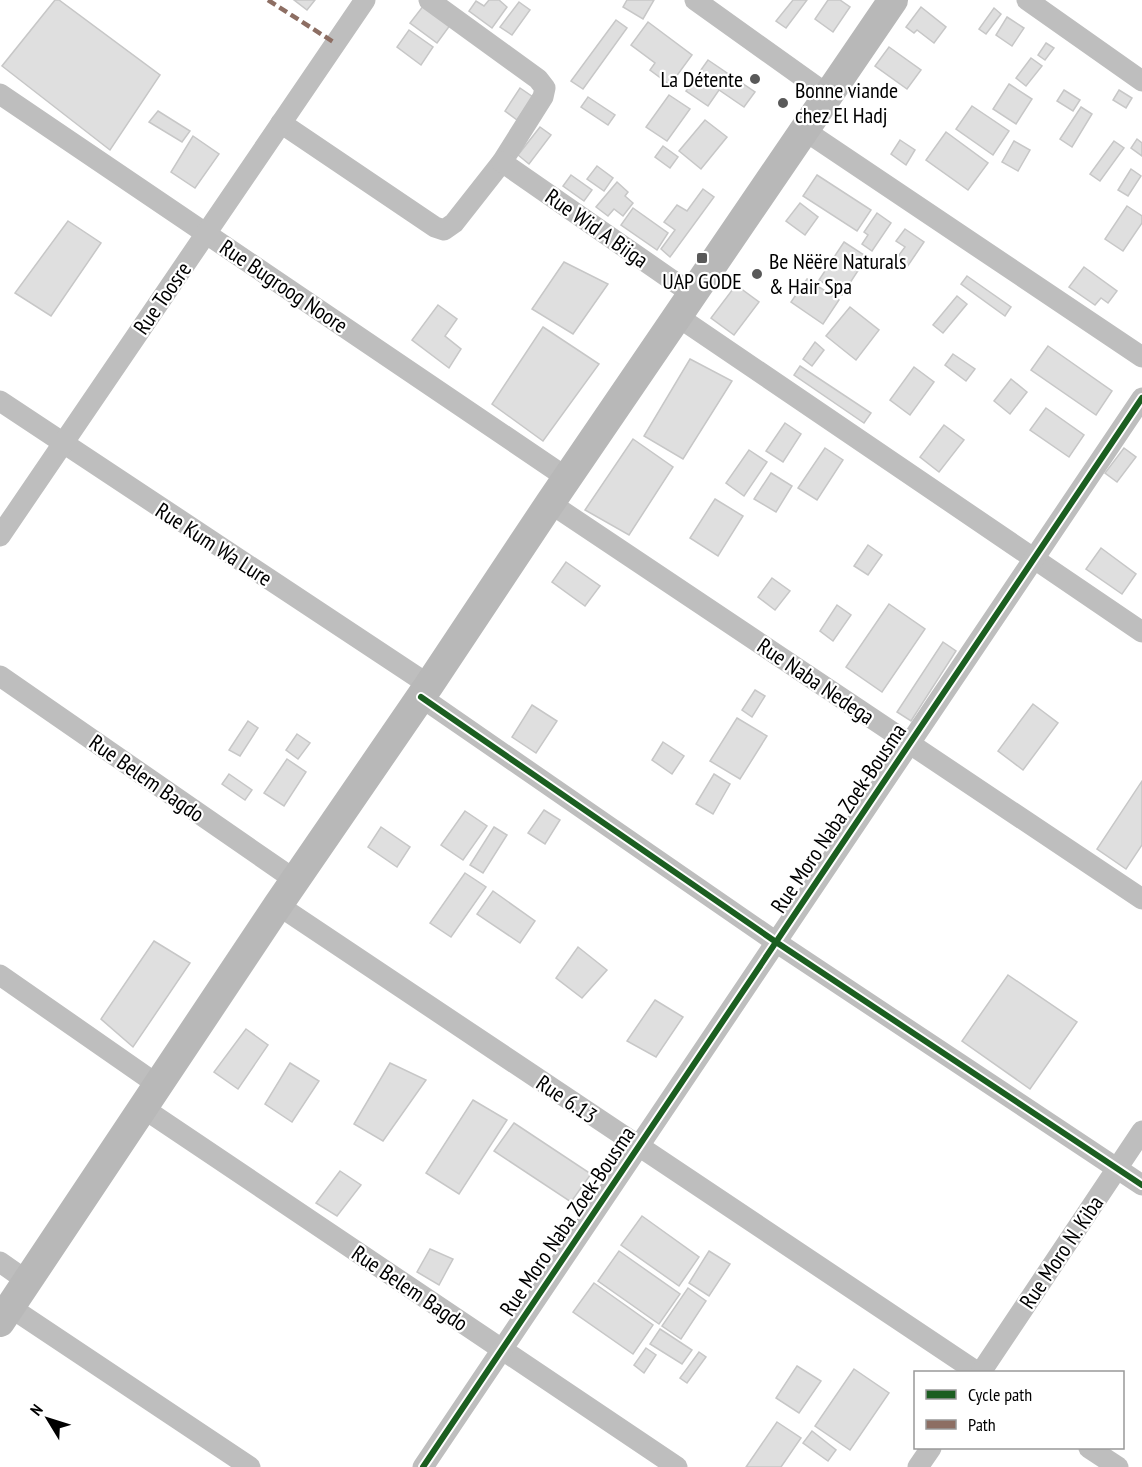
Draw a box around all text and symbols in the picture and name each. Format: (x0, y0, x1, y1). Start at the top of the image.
place label: La Détente (660, 65, 743, 93)
marker: La Détente (748, 72, 762, 86)
place label: Bonne viande chez El Hadj (795, 76, 898, 129)
marker: Bonne viande chez El Hadj (776, 96, 790, 110)
street label: Rue Wid A Biiga (540, 182, 654, 274)
street label: Rue Bugroog Noore (215, 233, 353, 339)
place label: Be Nëëre Naturals & Hair Spa (769, 247, 906, 300)
marker: UAP GODE (695, 251, 709, 265)
street label: Rue Toosre (127, 256, 197, 340)
place label: UAP GODE (662, 267, 742, 295)
marker: Be Nëëre Naturals & Hair Spa (750, 267, 764, 281)
street label: Rue Kum Wa Lure (150, 496, 278, 592)
street label: Rue Naba Nedega (752, 632, 880, 730)
street label: Rue Moro Naba Zoek-Bousma (764, 718, 912, 918)
street label: Rue Belem Bagdo (84, 728, 210, 828)
street label: Rue 6.13 (531, 1069, 603, 1129)
street label: Rue Moro Naba Zoek-Bousma (493, 1121, 641, 1321)
street label: Rue Moro N. Kiba (1013, 1190, 1109, 1314)
street label: Rue Belem Bagdo (347, 1239, 473, 1337)
legend (914, 1371, 1124, 1449)
text: Cycle path (968, 1383, 1032, 1406)
north arrow (18, 1389, 78, 1449)
text: N (26, 1400, 47, 1419)
text: Path (968, 1413, 996, 1436)

